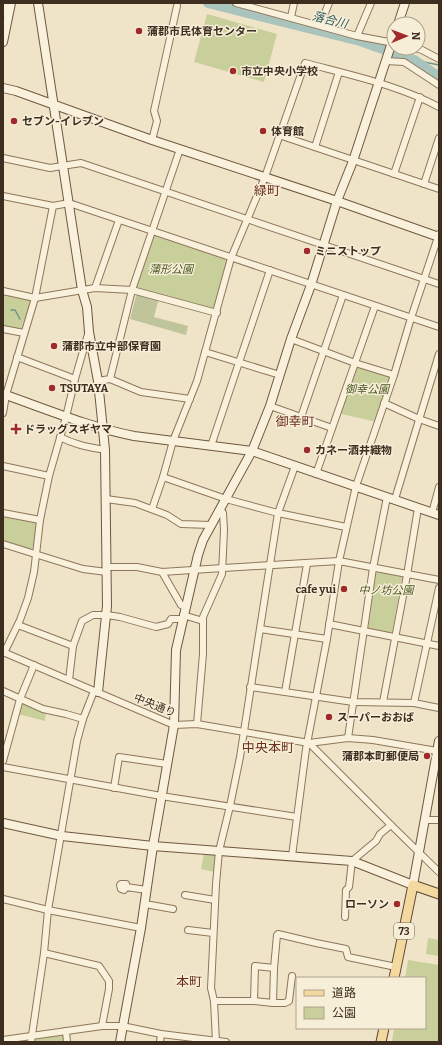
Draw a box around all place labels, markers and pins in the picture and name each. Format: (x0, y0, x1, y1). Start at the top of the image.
place label: 蒲郡市民体育センター (147, 25, 257, 38)
marker: 蒲郡市民体育センター (134, 26, 144, 36)
place label: 市立中央小学校 (241, 65, 318, 78)
marker: 市立中央小学校 (228, 66, 238, 76)
place label: セブン-イレブン (22, 115, 104, 128)
marker: セブン-イレブン (9, 116, 19, 126)
place label: 体育館 (271, 125, 304, 138)
marker: 体育館 (258, 126, 268, 136)
place label: ミニストップ (315, 245, 381, 258)
marker: ミニストップ (302, 246, 312, 256)
place label: 蒲郡市立中部保育園 (62, 340, 161, 353)
marker: 蒲郡市立中部保育園 (49, 341, 59, 351)
place label: TSUTAYA (60, 382, 109, 395)
marker: TSUTAYA (47, 383, 57, 393)
place label: ドラッグスギヤマ (24, 423, 112, 436)
marker: ドラッグスギヤマ (11, 424, 21, 434)
place label: カネー酒井織物 (315, 444, 392, 457)
marker: カネー酒井織物 (302, 445, 312, 455)
place label: cafe yui (296, 583, 336, 596)
marker: cafe yui (339, 584, 349, 594)
place label: スーパーおおば (337, 711, 414, 724)
marker: スーパーおおば (324, 712, 334, 722)
place label: 蒲郡本町郵便局 (342, 750, 419, 763)
marker: 蒲郡本町郵便局 (422, 751, 432, 761)
place label: ローソン (345, 898, 389, 911)
marker: ローソン (392, 899, 402, 909)

